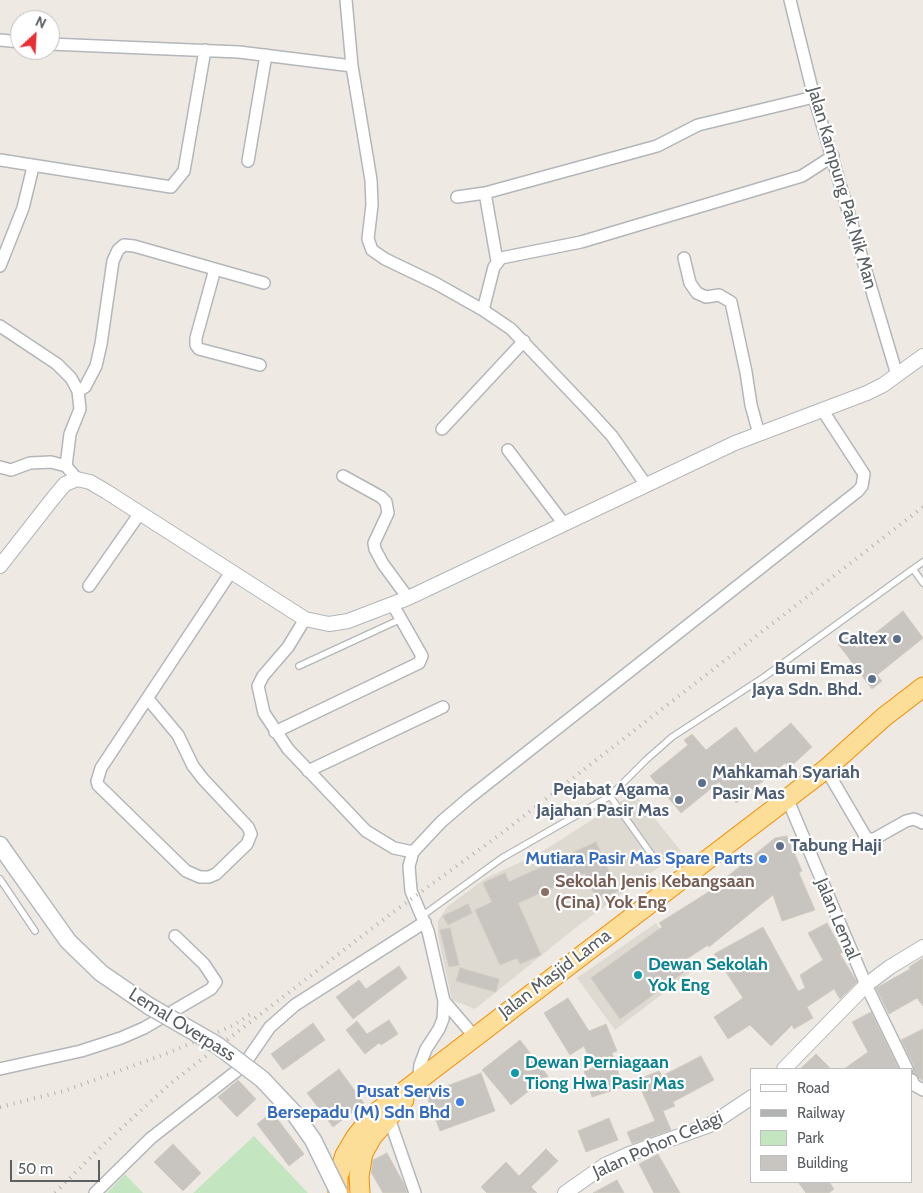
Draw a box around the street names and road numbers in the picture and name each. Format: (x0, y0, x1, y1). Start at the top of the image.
street label: Jalan Kampung Pak Nik Man (803, 84, 881, 292)
street label: Jalan Lemal (810, 875, 864, 963)
street label: Jalan Masjid Lama (495, 925, 615, 1023)
street label: Lemal Overpass (125, 984, 239, 1066)
street label: Jalan Pohon Celagi (590, 1107, 726, 1183)

